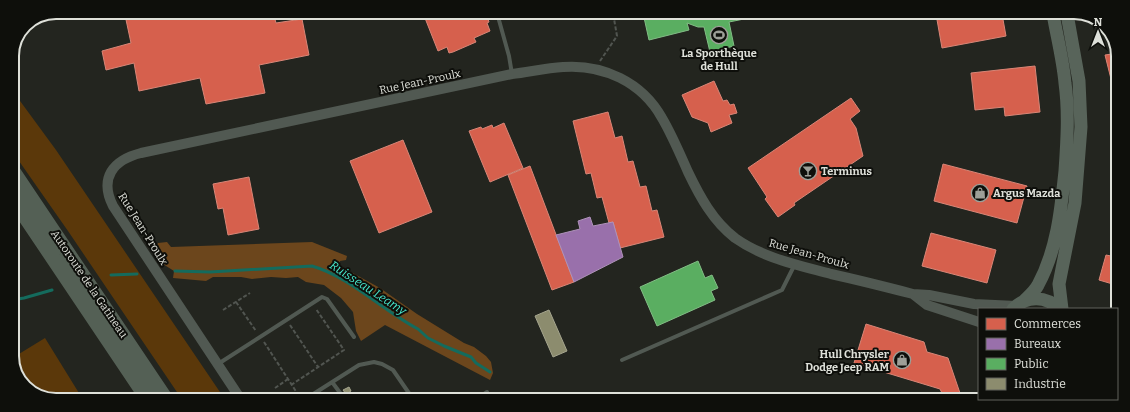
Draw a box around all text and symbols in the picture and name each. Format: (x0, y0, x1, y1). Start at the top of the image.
north arrow (1078, 12, 1118, 52)
text: N (1094, 16, 1103, 29)
sports icon: La Sporthèque de Hull (709, 25, 729, 45)
place label: La Sporthèque de Hull (681, 47, 757, 73)
street label: Rue Jean-Proulx (378, 67, 462, 97)
bar icon: Terminus (798, 161, 818, 181)
place label: Terminus (821, 165, 872, 178)
shop icon: Argus Mazda (970, 183, 990, 203)
place label: Argus Mazda (993, 187, 1061, 200)
street label: Rue Jean-Proulx (116, 190, 170, 268)
street label: Autoroute de la Gatineau (48, 228, 130, 341)
street label: Rue Jean-Proulx (767, 236, 851, 272)
water label: Ruisseau Leamy (327, 258, 410, 318)
legend (978, 308, 1118, 400)
text: Commerces (1014, 317, 1081, 331)
text: Bureaux (1014, 337, 1061, 351)
place label: Hull Chrysler Dodge Jeep RAM (805, 348, 890, 374)
shop icon: Hull Chrysler Dodge Jeep RAM (892, 350, 912, 370)
text: Public (1014, 357, 1049, 371)
text: Industrie (1014, 377, 1066, 391)

